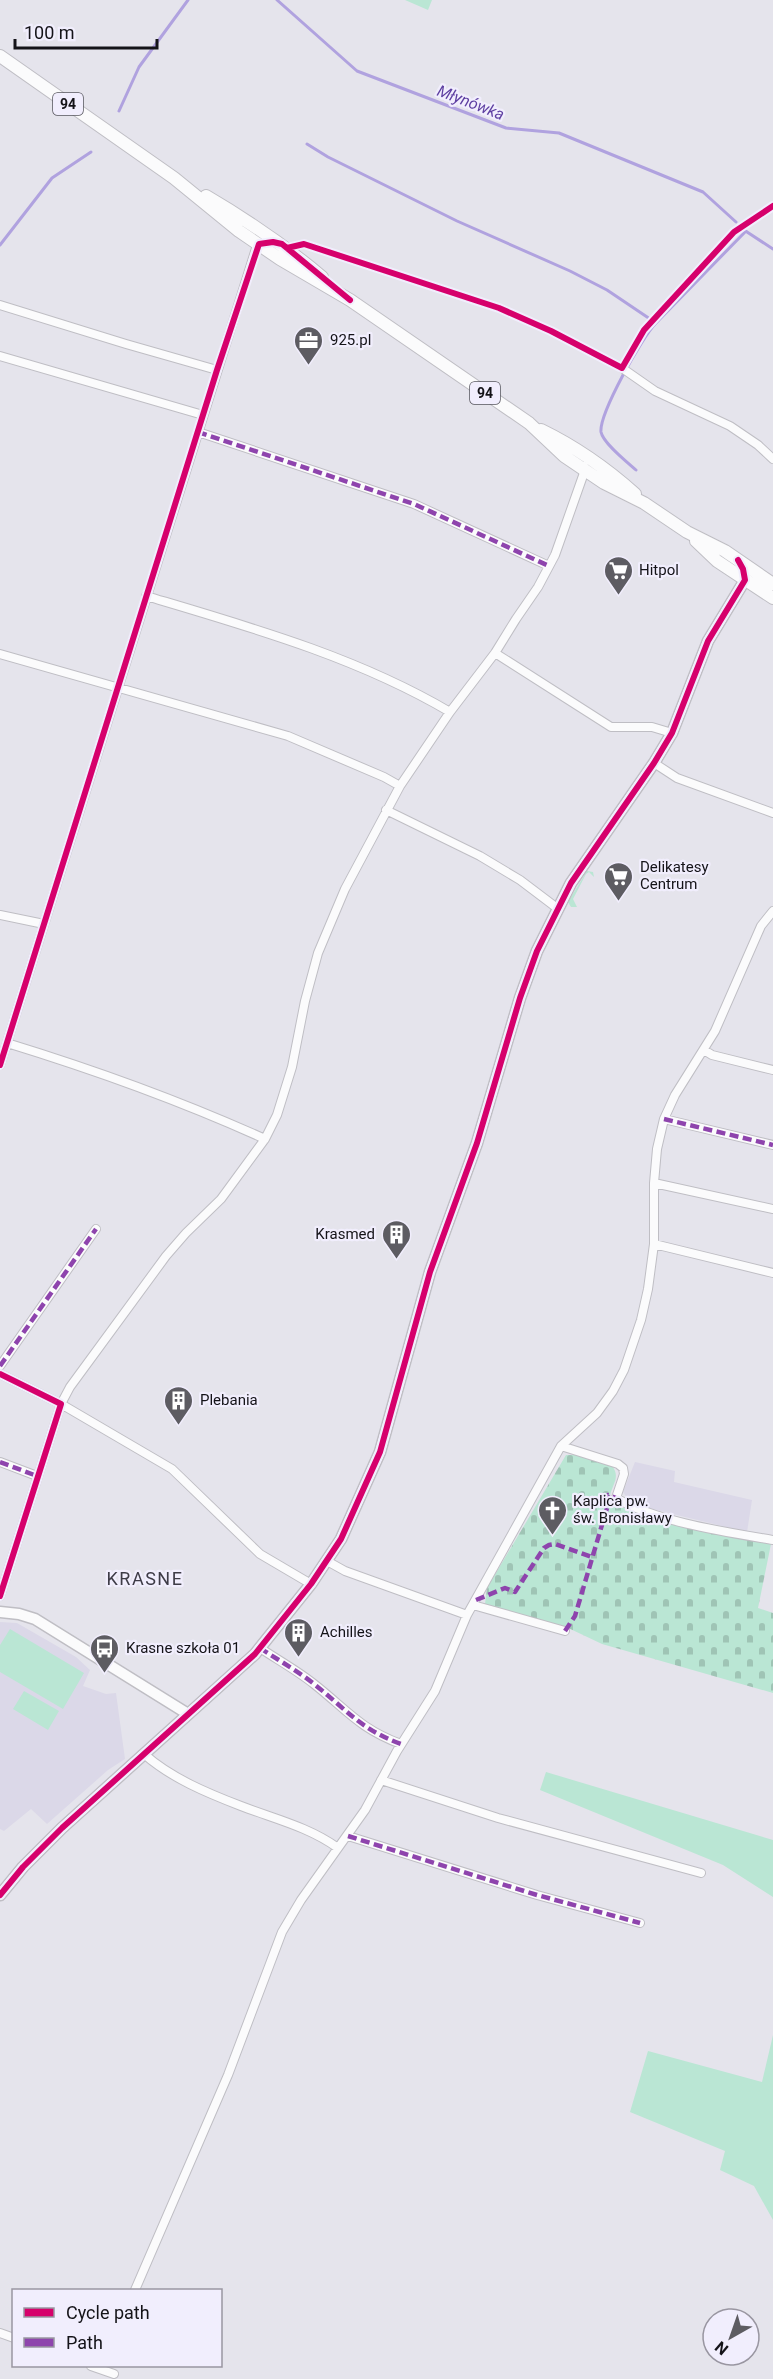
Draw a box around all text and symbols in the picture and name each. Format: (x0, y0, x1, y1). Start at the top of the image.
scale bar (15, 12, 158, 50)
text: 100 m (24, 22, 75, 43)
water label: Młynówka (435, 81, 507, 124)
road number: 94 (53, 93, 83, 115)
office icon: 925.pl (293, 324, 325, 366)
place label: 925.pl (330, 331, 371, 349)
road number: 94 (470, 382, 500, 404)
supermarket icon: Hitpol (602, 554, 634, 596)
place label: Hitpol (639, 561, 679, 579)
place label: Delikatesy Centrum (640, 858, 709, 893)
supermarket icon: Delikatesy Centrum (603, 860, 635, 902)
building icon: Krasmed (380, 1218, 412, 1260)
place label: Krasmed (315, 1225, 375, 1243)
building icon: Plebania (163, 1384, 195, 1426)
place label: Plebania (200, 1391, 258, 1409)
place label: Kaplica pw. św. Bronisławy (573, 1492, 672, 1527)
church icon: Kaplica pw. św. Bronisławy (536, 1494, 568, 1536)
district label: KRASNE (107, 1568, 183, 1589)
building icon: Achilles (283, 1616, 315, 1658)
place label: Achilles (320, 1623, 373, 1641)
bus stop icon: Krasne szkoła 01 (89, 1632, 121, 1674)
place label: Krasne szkoła 01 (126, 1639, 240, 1657)
legend (12, 2289, 222, 2367)
text: Cycle path (66, 2302, 150, 2323)
north arrow (701, 2307, 761, 2367)
text: Path (66, 2332, 103, 2353)
text: N (711, 2337, 732, 2359)

